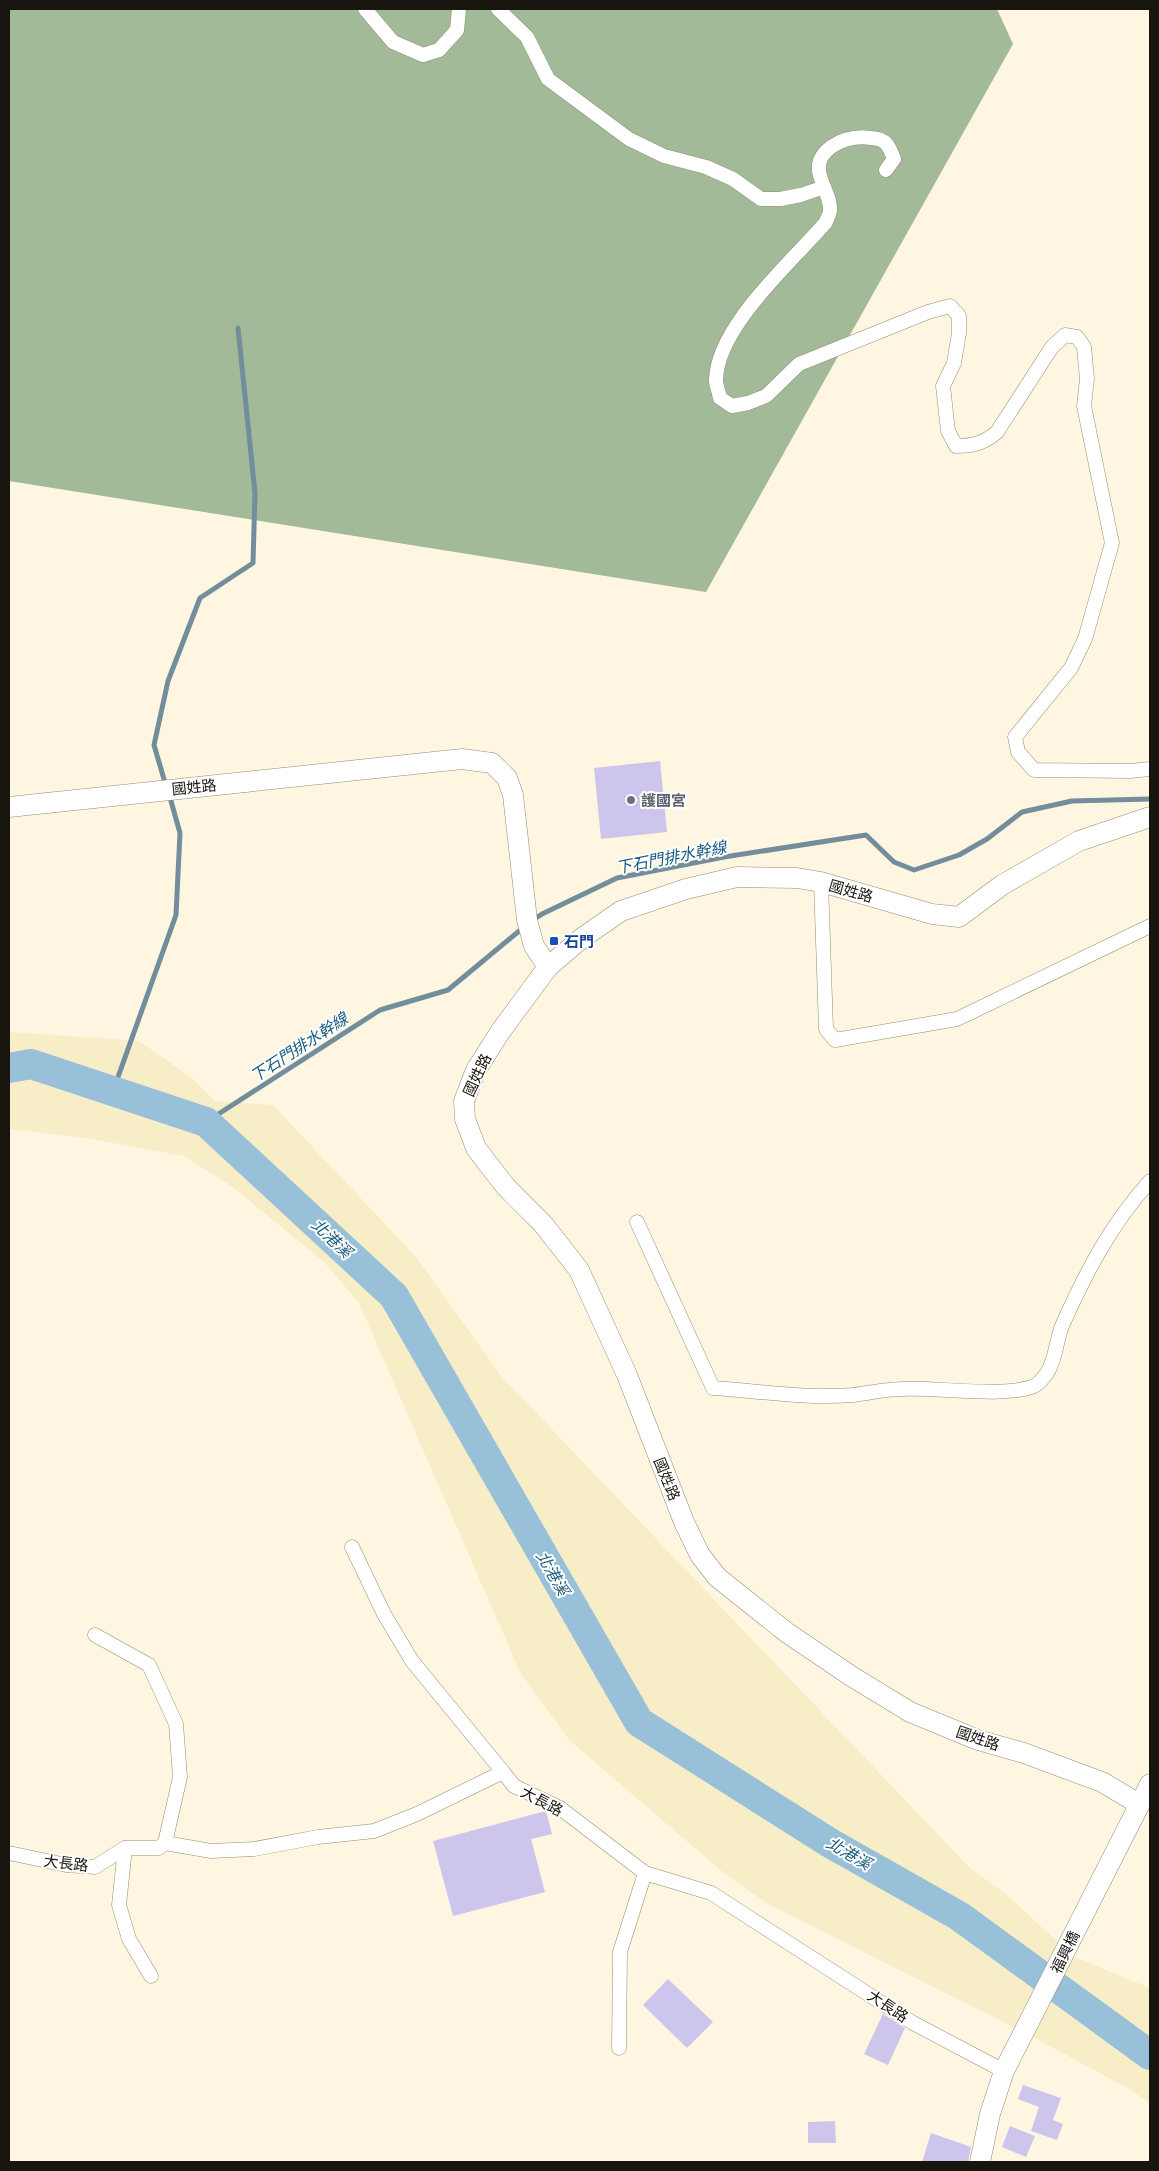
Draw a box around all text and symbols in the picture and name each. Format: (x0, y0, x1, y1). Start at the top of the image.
street label: 國姓路 (171, 775, 217, 799)
place label: 護國宮 (641, 791, 686, 810)
marker: 護國宮 (625, 794, 637, 806)
water label: 下石門排水幹線 (614, 836, 730, 878)
street label: 國姓路 (827, 876, 875, 906)
place label: 石門 (564, 932, 594, 951)
marker: 石門 (548, 935, 560, 947)
water label: 下石門排水幹線 (247, 1007, 353, 1086)
street label: 國姓路 (459, 1051, 495, 1099)
water label: 北港溪 (308, 1214, 358, 1263)
street label: 國姓路 (650, 1455, 684, 1503)
water label: 北港溪 (532, 1547, 575, 1601)
street label: 國姓路 (954, 1722, 1002, 1754)
street label: 大長路 (518, 1782, 566, 1820)
water label: 北港溪 (823, 1832, 877, 1875)
street label: 大長路 (43, 1851, 89, 1875)
street label: 福興橋 (1047, 1928, 1083, 1976)
street label: 大長路 (864, 1986, 912, 2026)

